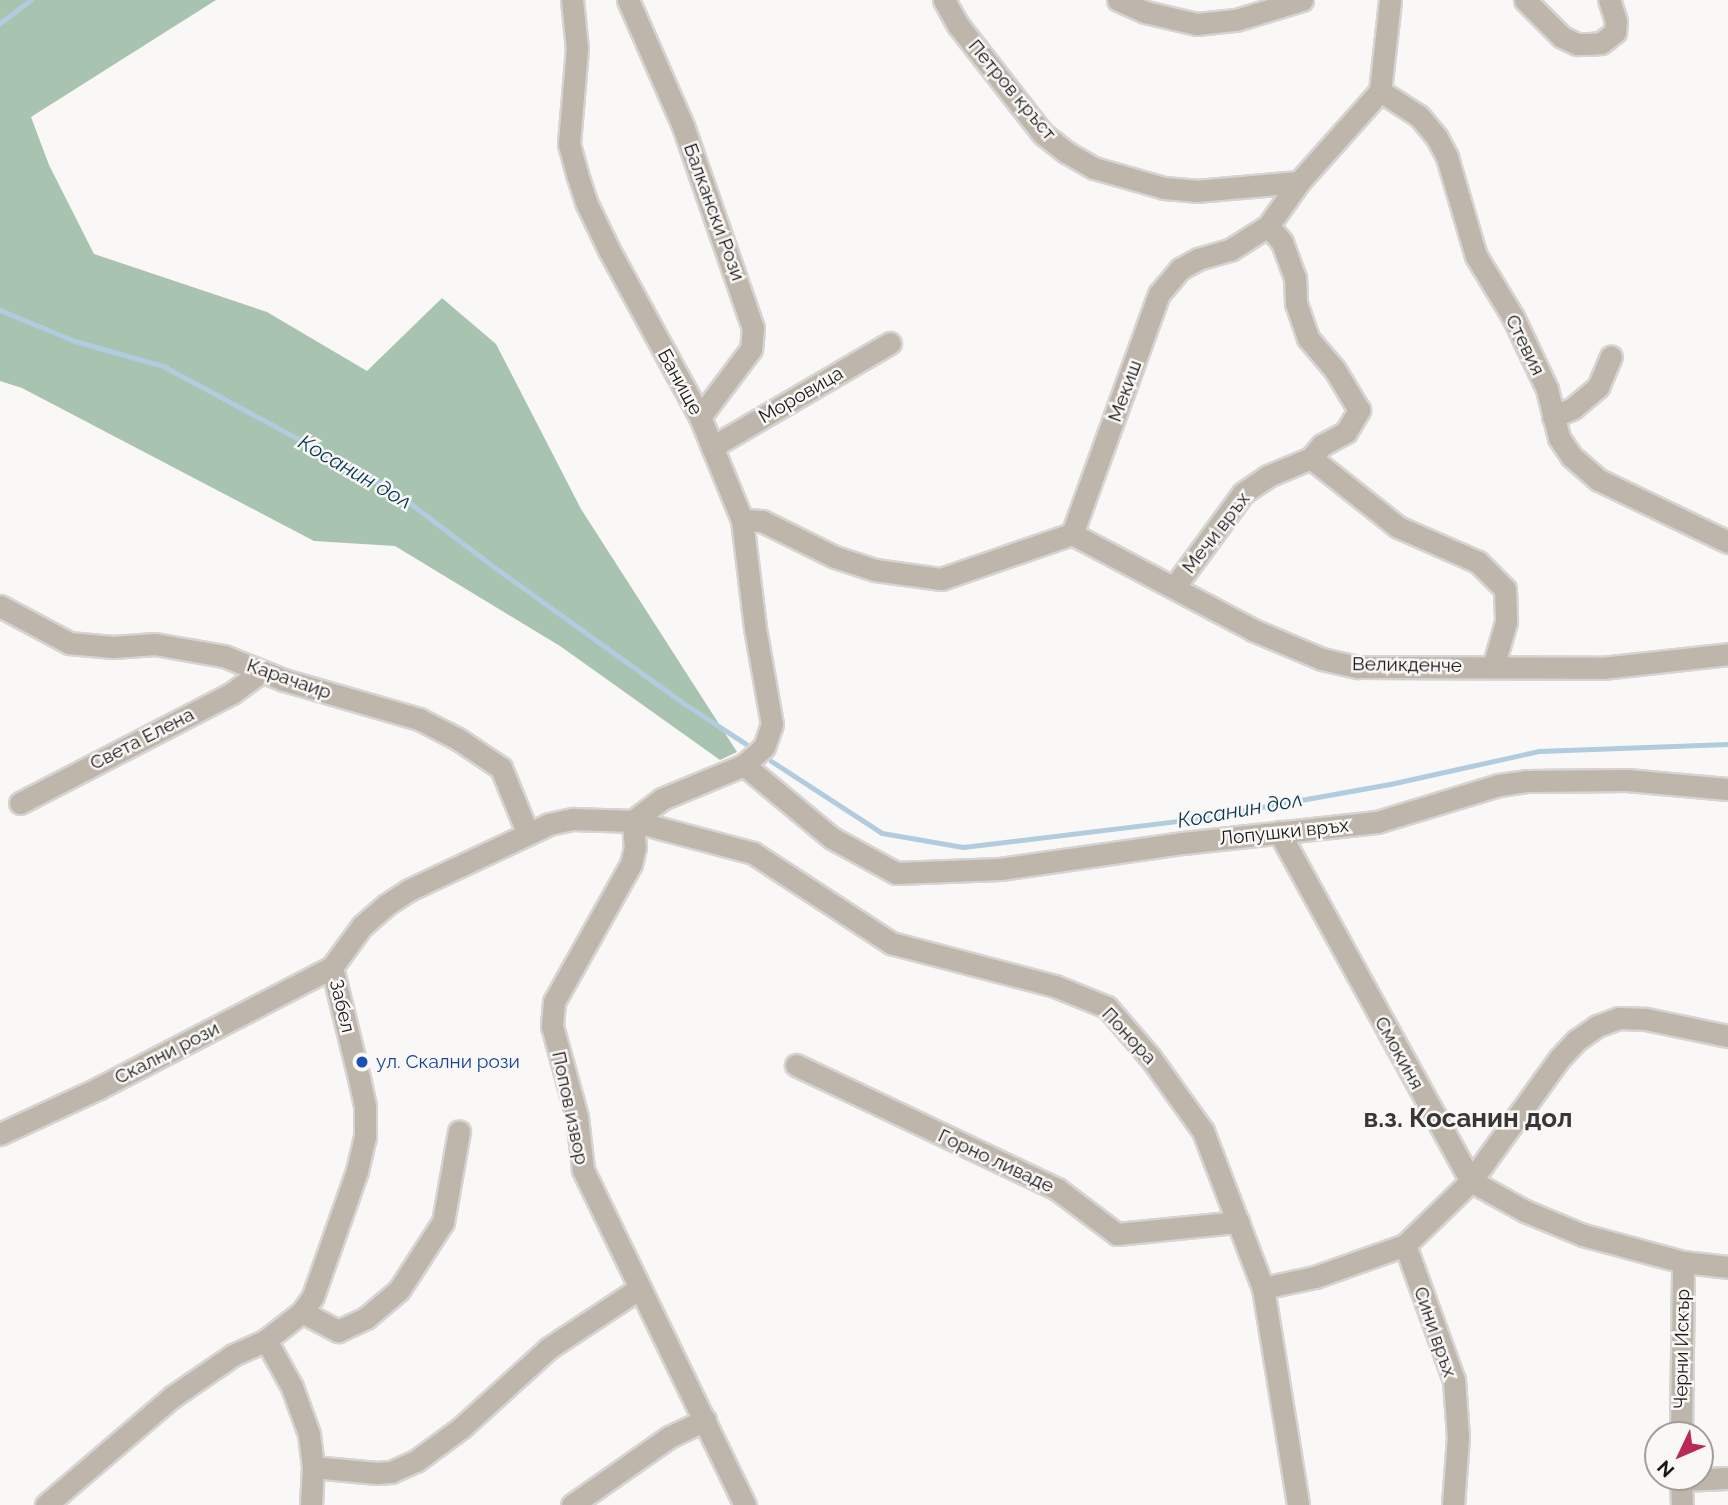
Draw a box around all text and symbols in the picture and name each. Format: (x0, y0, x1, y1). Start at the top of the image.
street label: Петров кръст (963, 35, 1061, 145)
street label: Балкански Рози (679, 140, 749, 284)
street label: Стевия (1501, 311, 1549, 379)
street label: Банище (653, 345, 707, 419)
street label: Мекиш (1103, 357, 1147, 425)
street label: Моровица (755, 362, 847, 428)
water label: Косанин дол (294, 429, 416, 515)
street label: Мечи връх (1177, 488, 1255, 578)
street label: Великденче (1352, 653, 1462, 677)
street label: Карачаир (244, 654, 334, 704)
street label: Света Елена (86, 703, 198, 775)
water label: Косанин дол (1175, 787, 1305, 833)
street label: Лопушки връх (1218, 814, 1350, 850)
street label: Забел (324, 977, 360, 1035)
street label: Понора (1097, 1003, 1161, 1069)
street label: Смокиня (1370, 1013, 1428, 1093)
street label: Скални рози (111, 1017, 223, 1089)
street label: Попов извор (547, 1049, 593, 1167)
place label: ул. Скални рози (376, 1051, 520, 1073)
marker: ул. Скални рози (354, 1054, 370, 1070)
district label: в.з. Косанин дол (1363, 1103, 1573, 1135)
street label: Горно ливаде (935, 1124, 1057, 1198)
street label: Сини връх (1409, 1284, 1461, 1380)
street label: Черни Искър (1670, 1289, 1694, 1409)
north arrow (1644, 1421, 1714, 1491)
text: N (1652, 1456, 1678, 1482)

